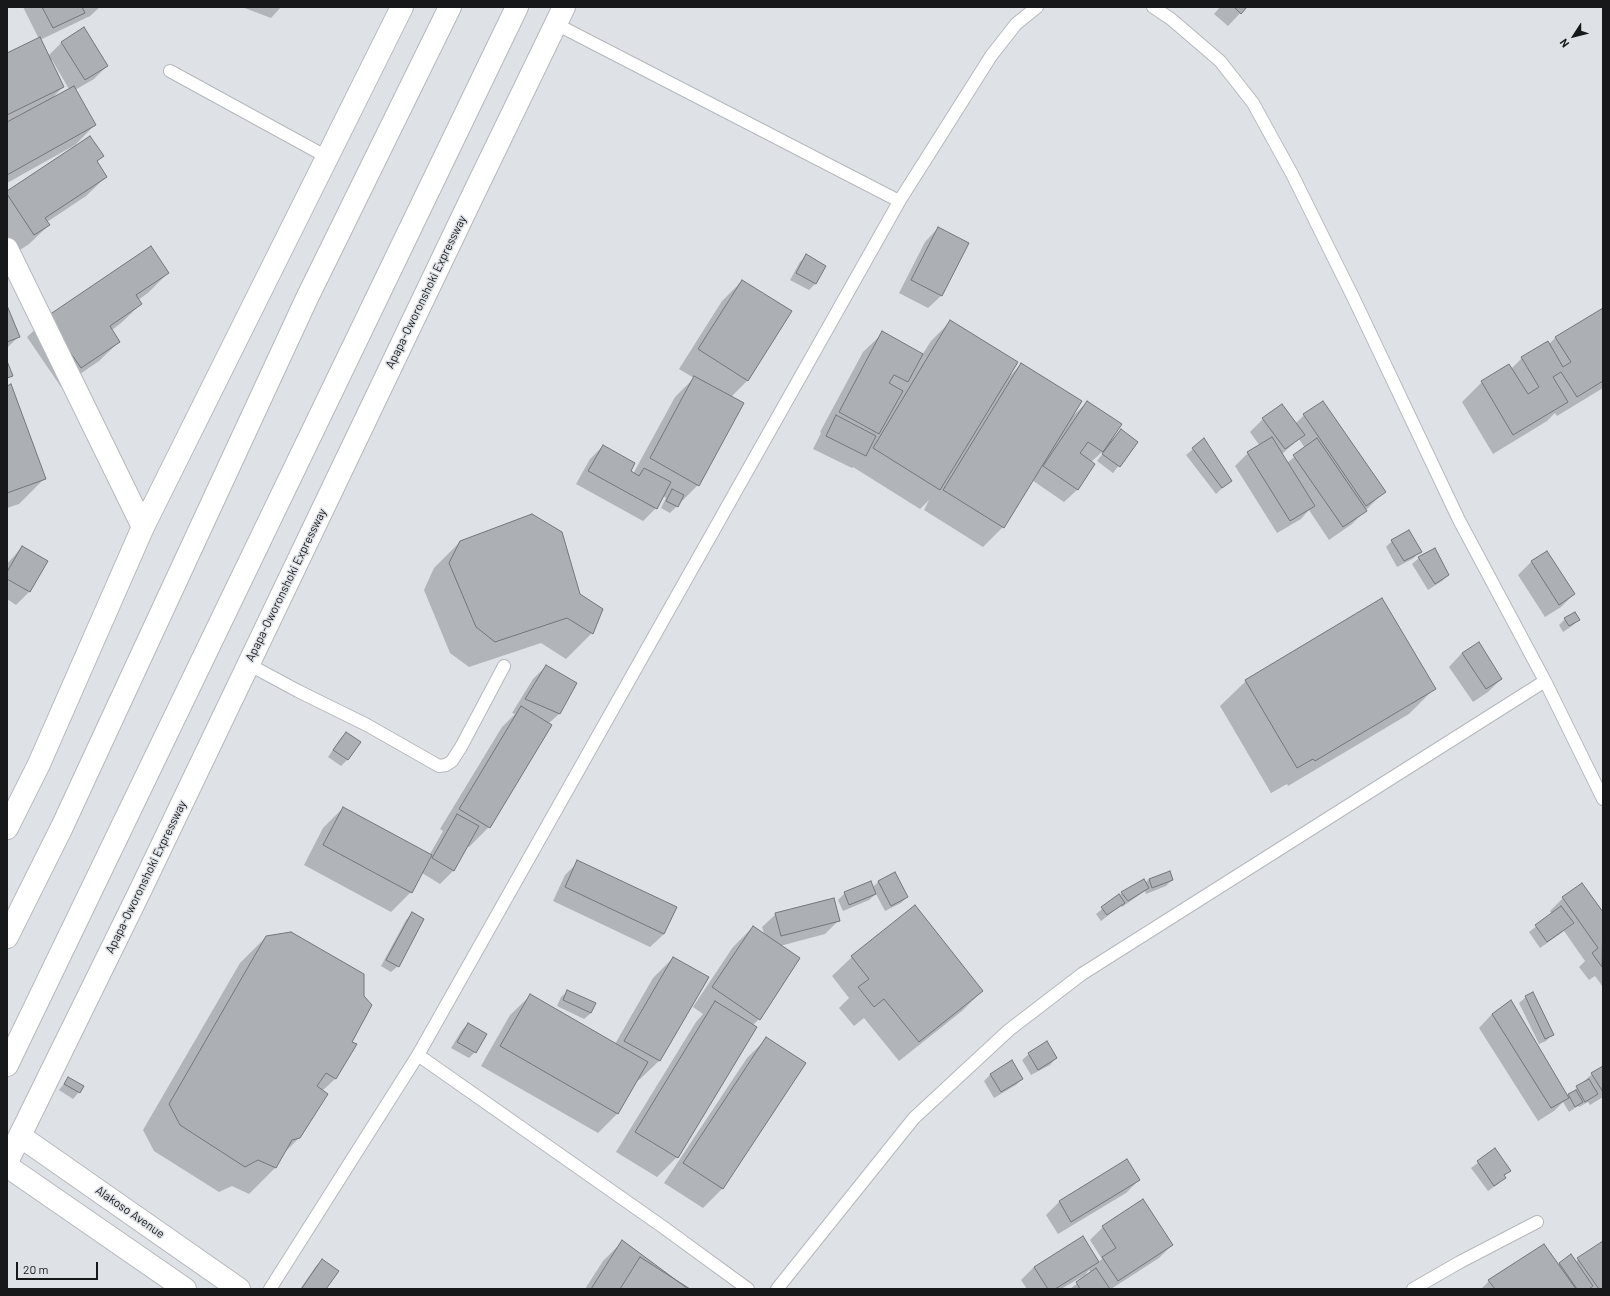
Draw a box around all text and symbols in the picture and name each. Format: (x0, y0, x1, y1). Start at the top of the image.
north arrow (1554, 16, 1594, 56)
text: N (1556, 37, 1571, 50)
street label: Apapa-Oworonshoki Expressway (383, 213, 469, 371)
street label: Apapa-Oworonshoki Expressway (243, 506, 329, 664)
street label: Apapa-Oworonshoki Expressway (103, 798, 189, 956)
street label: Alakoso Avenue (93, 1183, 167, 1241)
scale bar (18, 1254, 100, 1280)
text: 20 m (23, 1262, 49, 1276)

